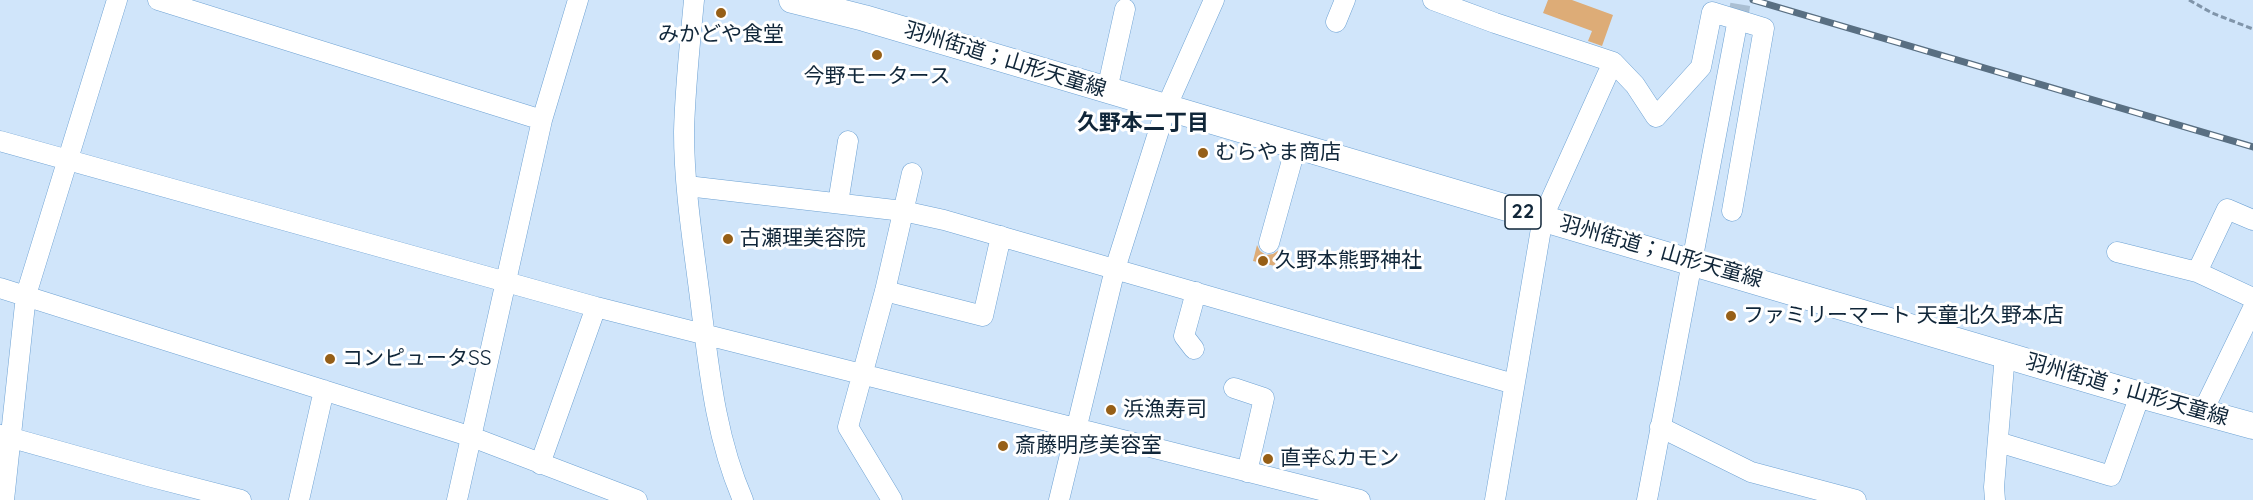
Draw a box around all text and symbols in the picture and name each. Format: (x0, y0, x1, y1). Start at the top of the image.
marker: みかどや食堂 (714, 6, 728, 20)
street label: 羽州街道；山形天童線 (901, 17, 1109, 103)
place label: みかどや食堂 (658, 22, 784, 48)
marker: 今野モータース (870, 48, 884, 62)
place label: 今野モータース (804, 64, 950, 90)
district label: 久野本二丁目 (1077, 110, 1209, 136)
place label: むらやま商店 (1215, 140, 1341, 166)
marker: むらやま商店 (1196, 146, 1210, 160)
road number: 22 (1505, 195, 1541, 229)
street label: 羽州街道；山形天童線 (1557, 211, 1765, 293)
place label: 古瀬理美容院 (740, 226, 866, 252)
marker: 古瀬理美容院 (721, 232, 735, 246)
place label: 久野本熊野神社 (1275, 248, 1422, 274)
marker: 久野本熊野神社 (1256, 254, 1270, 268)
place label: ファミリーマート 天童北久野本店 (1743, 303, 2064, 329)
marker: ファミリーマート 天童北久野本店 (1724, 309, 1738, 323)
place label: コンピュータSS (342, 346, 492, 372)
street label: 羽州街道；山形天童線 (2023, 349, 2231, 431)
marker: コンピュータSS (323, 352, 337, 366)
place label: 浜漁寿司 (1123, 397, 1207, 423)
marker: 浜漁寿司 (1104, 403, 1118, 417)
place label: 斎藤明彦美容室 (1015, 433, 1162, 459)
marker: 斎藤明彦美容室 (996, 439, 1010, 453)
place label: 直幸&カモン (1280, 446, 1399, 472)
marker: 直幸&カモン (1261, 452, 1275, 466)

